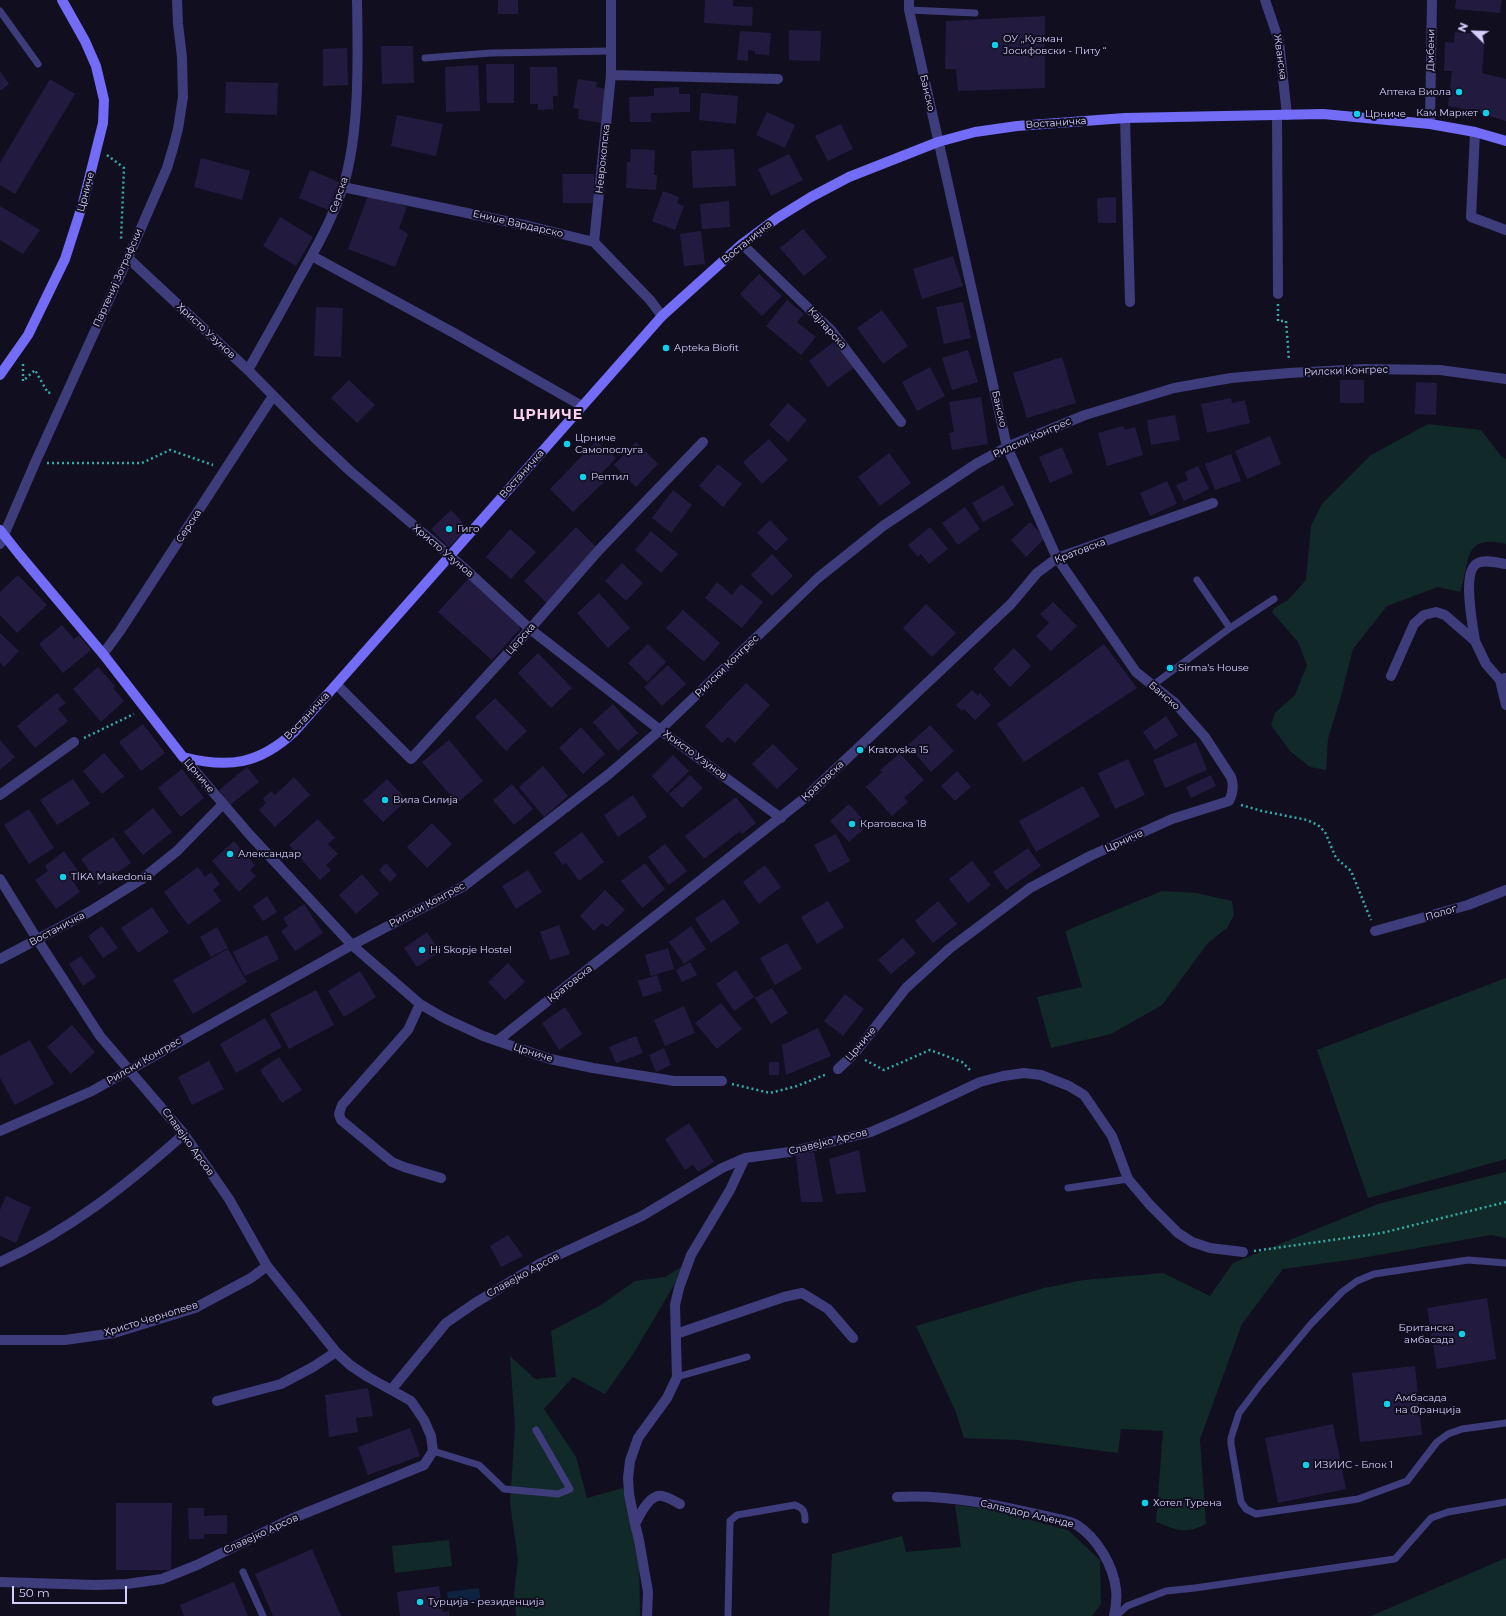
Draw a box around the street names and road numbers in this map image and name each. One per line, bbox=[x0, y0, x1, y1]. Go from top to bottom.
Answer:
street label: Дмбени bbox=[1425, 29, 1437, 71]
street label: Жванска bbox=[1271, 33, 1289, 81]
street label: Банско bbox=[917, 73, 937, 113]
street label: Востаничка bbox=[1025, 115, 1087, 131]
street label: Неврокопска bbox=[593, 124, 613, 194]
street label: Црниче bbox=[75, 171, 97, 213]
street label: Серска bbox=[327, 175, 351, 215]
street label: Ениџе Вардарско bbox=[472, 208, 564, 240]
street label: Востаничка bbox=[719, 218, 775, 266]
street label: Партениј Зографски bbox=[91, 227, 145, 329]
street label: Христо Узунов bbox=[174, 301, 238, 361]
street label: Кајларска bbox=[805, 305, 849, 351]
street label: Рилски Конгрес bbox=[1304, 364, 1388, 378]
street label: Банско bbox=[989, 389, 1009, 429]
street label: Рилски Конгрес bbox=[991, 415, 1073, 461]
street label: Востаничка bbox=[497, 447, 547, 501]
street label: Серска bbox=[174, 507, 204, 545]
street label: Христо Узунов bbox=[410, 522, 476, 580]
street label: Кратовска bbox=[1053, 536, 1107, 566]
street label: Церска bbox=[504, 621, 538, 657]
street label: Рилски Конгрес bbox=[693, 632, 761, 700]
street label: Банско bbox=[1146, 679, 1182, 713]
street label: Востаничка bbox=[282, 690, 332, 742]
street label: Христо Узунов bbox=[661, 728, 729, 782]
street label: Црниче bbox=[181, 756, 217, 796]
street label: Кратовска bbox=[799, 758, 847, 804]
street label: Црниче bbox=[1103, 827, 1145, 855]
street label: Рилски Конгрес bbox=[387, 880, 467, 930]
street label: Полог bbox=[1424, 903, 1458, 923]
street label: Востаничка bbox=[27, 909, 87, 949]
street label: Кратовска bbox=[545, 963, 595, 1005]
street label: Црниче bbox=[843, 1024, 879, 1064]
street label: Рилски Конгрес bbox=[105, 1035, 183, 1087]
street label: Црниче bbox=[512, 1041, 554, 1065]
street label: Славејко Арсов bbox=[159, 1106, 217, 1178]
street label: Славејко Арсов bbox=[787, 1126, 869, 1158]
street label: Славејко Арсов bbox=[485, 1250, 561, 1300]
street label: Христо Чернопеев bbox=[103, 1299, 199, 1339]
street label: Салвадор Аљенде bbox=[979, 1497, 1075, 1531]
street label: Славејко Арсов bbox=[222, 1511, 300, 1557]

